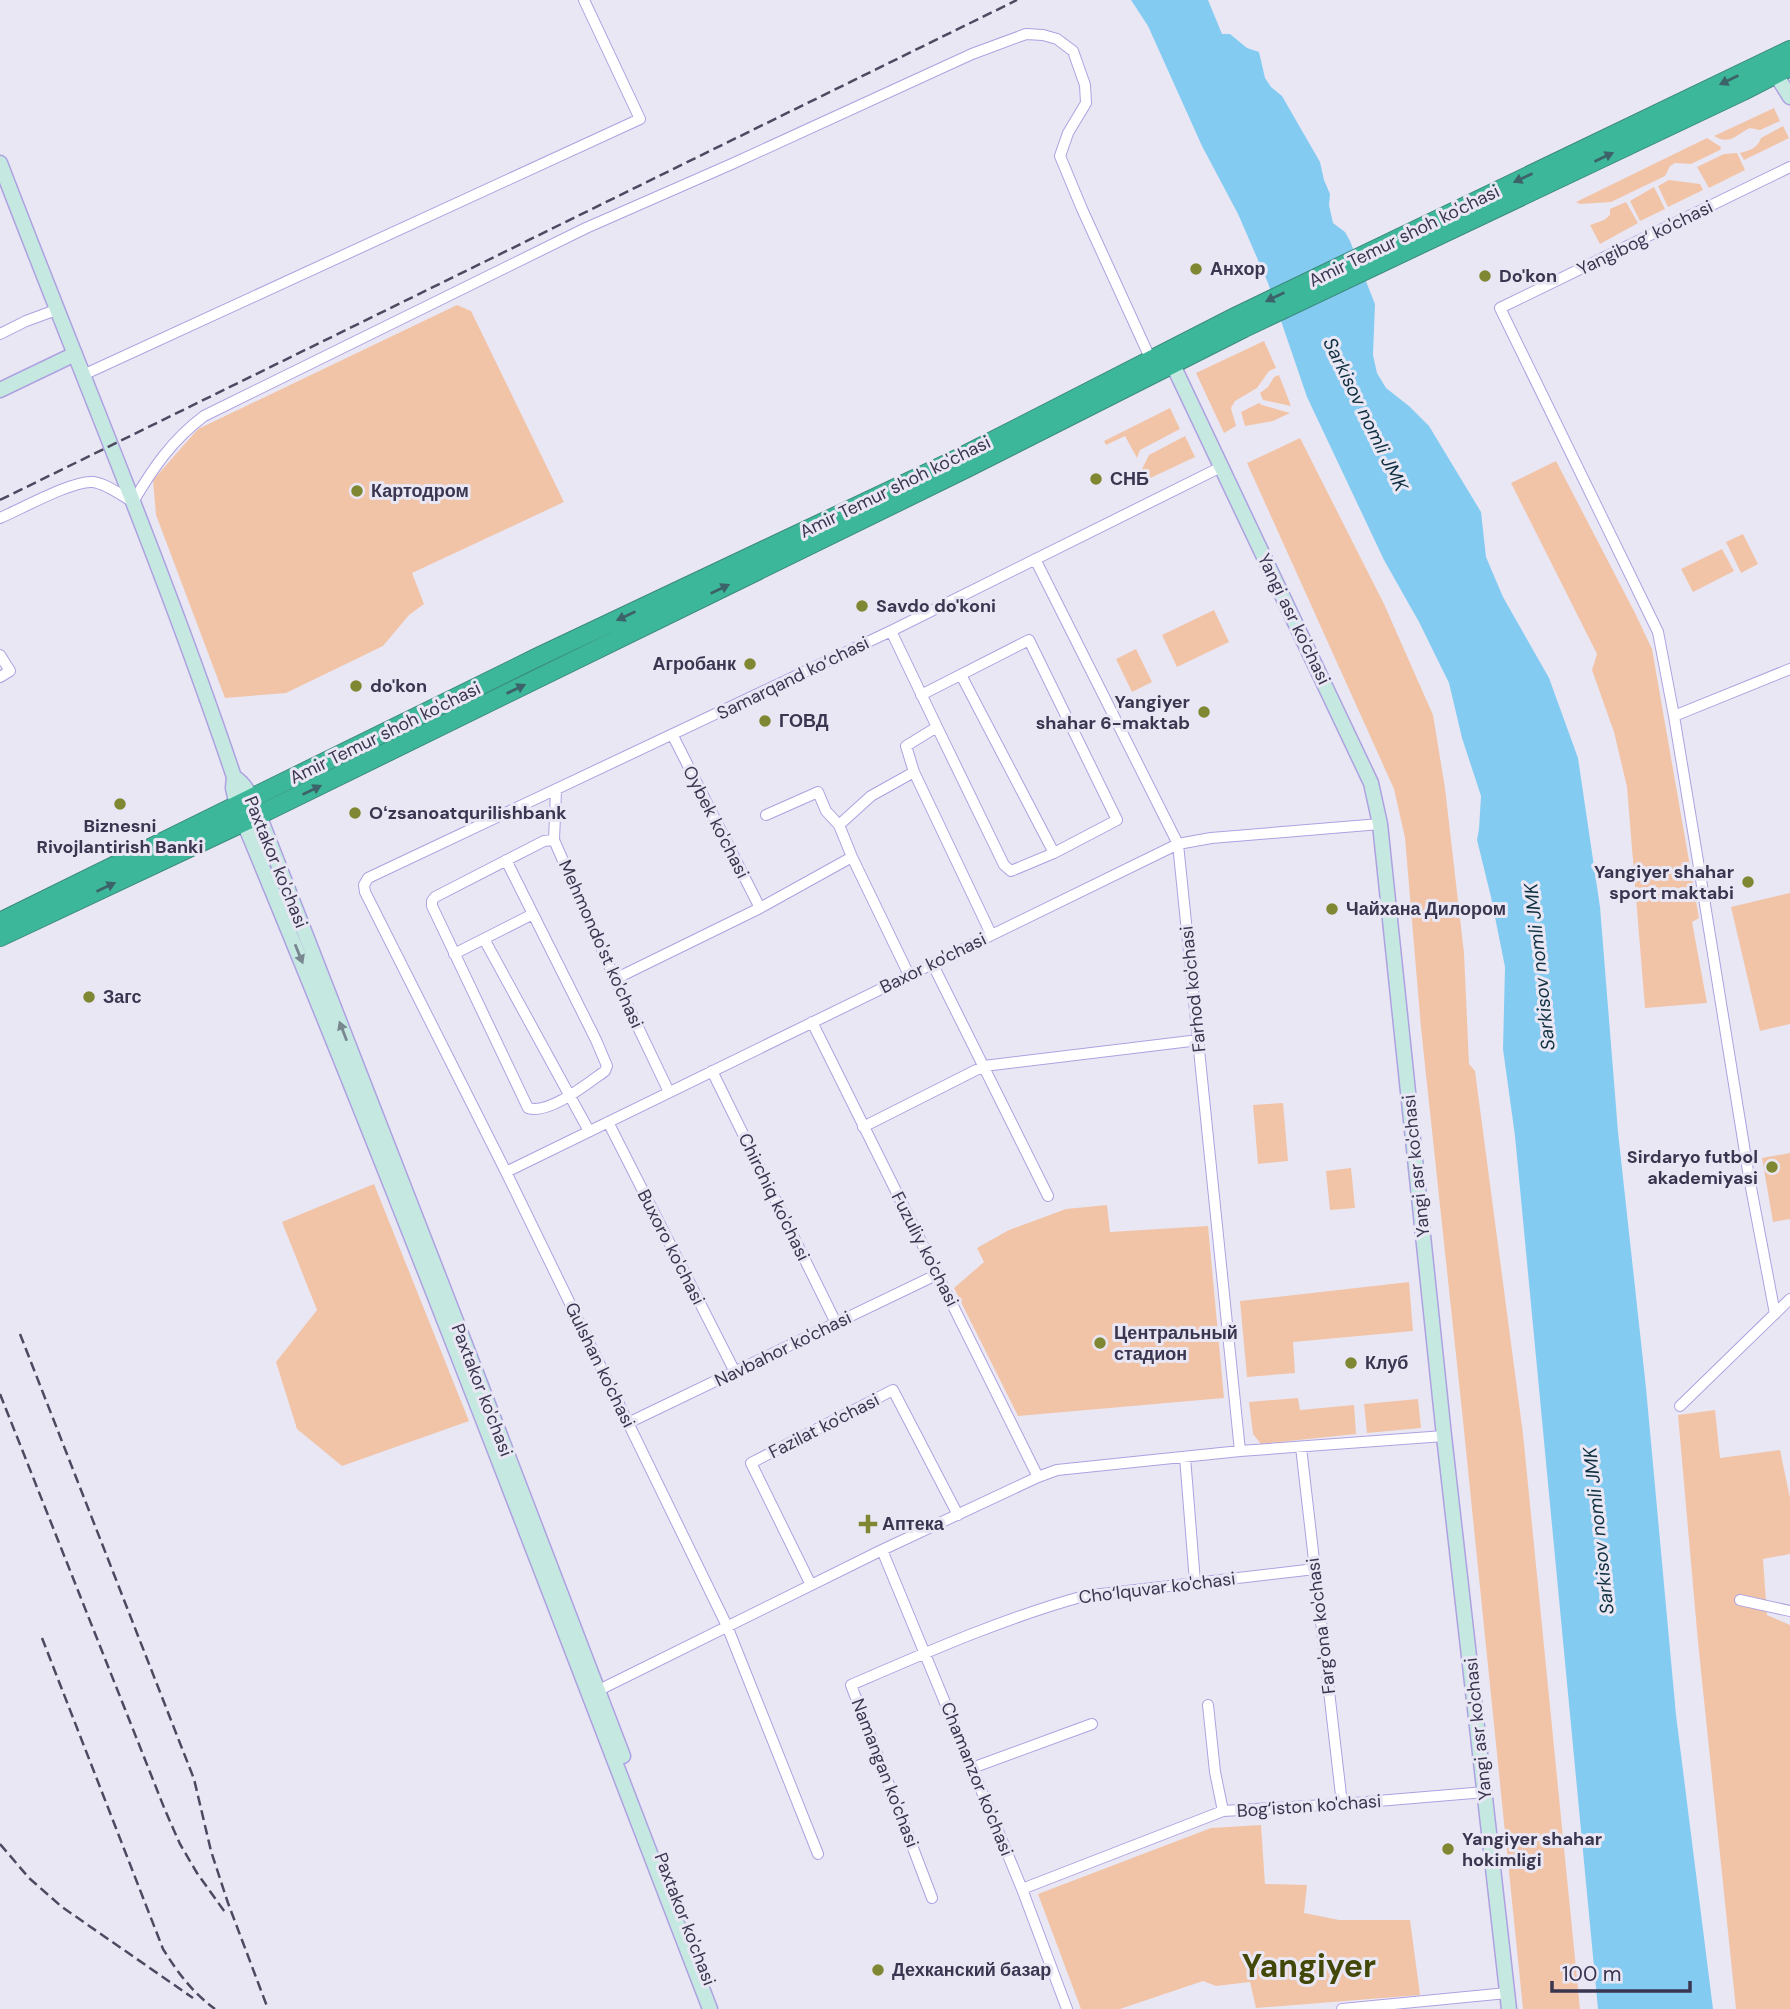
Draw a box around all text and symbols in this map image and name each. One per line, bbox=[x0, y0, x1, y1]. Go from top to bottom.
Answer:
one-way arrow bbox=[1719, 74, 1739, 86]
one-way arrow bbox=[1594, 151, 1615, 162]
one-way arrow bbox=[1513, 173, 1534, 184]
street label: Amir Temur shoh ko'chasi bbox=[1305, 179, 1503, 293]
street label: Yangibog‘ ko'chasi bbox=[1573, 195, 1717, 281]
place label: Анхор bbox=[1210, 257, 1265, 281]
marker: Анхор bbox=[1188, 261, 1204, 277]
place label: Do'kon bbox=[1499, 264, 1557, 288]
marker: Do'kon bbox=[1477, 268, 1493, 284]
one-way arrow bbox=[1265, 292, 1285, 303]
water label: Sarkisov nomli JMK bbox=[1317, 333, 1414, 497]
street label: Amir Temur shoh ko'chasi bbox=[796, 430, 994, 544]
place label: СНБ bbox=[1110, 467, 1149, 491]
marker: СНБ bbox=[1088, 471, 1104, 487]
place label: Картодром bbox=[371, 479, 469, 503]
marker: Картодром bbox=[349, 483, 365, 499]
street label: Yangi asr ko'chasi bbox=[1252, 550, 1336, 688]
one-way arrow bbox=[710, 583, 730, 594]
place label: Savdo do'koni bbox=[876, 594, 996, 618]
marker: Savdo do'koni bbox=[854, 598, 870, 614]
one-way arrow bbox=[616, 610, 636, 621]
street label: Samarqand ko‘chasi bbox=[713, 631, 873, 725]
place label: Агробанк bbox=[653, 652, 737, 676]
marker: Агробанк bbox=[742, 656, 758, 672]
place label: do'kon bbox=[370, 674, 427, 698]
street label: Amir Temur shoh ko'chasi bbox=[286, 676, 484, 790]
marker: do'kon bbox=[348, 678, 364, 694]
one-way arrow bbox=[506, 684, 526, 695]
place label: Yangiyer shahar 6-maktab bbox=[1036, 690, 1190, 735]
marker: Yangiyer shahar 6-maktab bbox=[1196, 704, 1212, 720]
place label: ГОВД bbox=[779, 709, 829, 733]
marker: ГОВД bbox=[757, 713, 773, 729]
street label: Oybek ko'chasi bbox=[677, 762, 755, 882]
one-way arrow bbox=[302, 784, 322, 795]
street label: Paxtakor ko'chasi bbox=[239, 792, 313, 932]
marker: Biznesni Rivojlantirish Banki bbox=[112, 796, 128, 812]
place label: Oʻzsanoatqurilishbank bbox=[369, 801, 567, 825]
marker: Oʻzsanoatqurilishbank bbox=[347, 805, 363, 821]
place label: Biznesni Rivojlantirish Banki bbox=[37, 814, 203, 859]
street label: Mehmondo'st ko'chasi bbox=[553, 856, 649, 1032]
place label: Yangiyer shahar sport maktabi bbox=[1594, 860, 1734, 905]
marker: Yangiyer shahar sport maktabi bbox=[1740, 874, 1756, 890]
water label: Sarkisov nomli JMK bbox=[1518, 880, 1561, 1052]
one-way arrow bbox=[96, 881, 116, 893]
place label: Чайхана Дилором bbox=[1346, 897, 1506, 921]
marker: Чайхана Дилором bbox=[1324, 901, 1340, 917]
street label: Farhod ko'chasi bbox=[1174, 925, 1212, 1053]
street label: Baxor ko'chasi bbox=[876, 927, 990, 999]
one-way arrow bbox=[294, 944, 305, 965]
place label: Загс bbox=[103, 985, 142, 1009]
marker: Загс bbox=[81, 989, 97, 1005]
one-way arrow bbox=[337, 1020, 348, 1041]
street label: Yangi asr ko'chasi bbox=[1397, 1094, 1435, 1238]
street label: Chirchiq ko'chasi bbox=[733, 1129, 815, 1265]
place label: Sirdaryo futbol akademiyasi bbox=[1627, 1145, 1758, 1190]
marker: Sirdaryo futbol akademiyasi bbox=[1764, 1159, 1780, 1175]
street label: Buxoro ko'chasi bbox=[632, 1185, 710, 1309]
street label: Fuzuliy ko'chasi bbox=[886, 1187, 964, 1311]
street label: Gulshan ko'chasi bbox=[559, 1298, 641, 1432]
street label: Navbahor ko'chasi bbox=[711, 1306, 855, 1392]
street label: Paxtakor ko'chasi bbox=[446, 1320, 518, 1460]
place label: Центральный стадион bbox=[1114, 1321, 1238, 1366]
marker: Центральный стадион bbox=[1092, 1335, 1108, 1351]
place label: Клуб bbox=[1365, 1351, 1408, 1375]
marker: Клуб bbox=[1343, 1355, 1359, 1371]
street label: Fazilat ko'chasi bbox=[765, 1388, 883, 1464]
water label: Sarkisov nomli JMK bbox=[1577, 1444, 1620, 1616]
place label: Аптека bbox=[882, 1512, 945, 1536]
marker: Аптека bbox=[860, 1516, 876, 1532]
street label: Farg'ona ko'chasi bbox=[1301, 1556, 1341, 1696]
street label: Cho‘lquvar ko'chasi bbox=[1077, 1566, 1237, 1610]
street label: Yangi asr ko'chasi bbox=[1459, 1657, 1497, 1801]
street label: Namangan ko'chasi bbox=[846, 1695, 924, 1851]
street label: Chamanzor ko'chasi bbox=[935, 1699, 1019, 1859]
street label: Bog‘iston ko'chasi bbox=[1236, 1789, 1382, 1823]
place label: Yangiyer shahar hokimligi bbox=[1462, 1827, 1602, 1872]
marker: Yangiyer shahar hokimligi bbox=[1440, 1841, 1456, 1857]
street label: Paxtakor ko'chasi bbox=[649, 1849, 721, 1989]
district label: Yangiyer bbox=[1242, 1945, 1376, 1987]
scale bar bbox=[1552, 1950, 1690, 1994]
place label: Дехканский базар bbox=[892, 1958, 1051, 1982]
text: 100 m bbox=[1562, 1960, 1622, 1988]
marker: Дехканский базар bbox=[870, 1962, 886, 1978]

